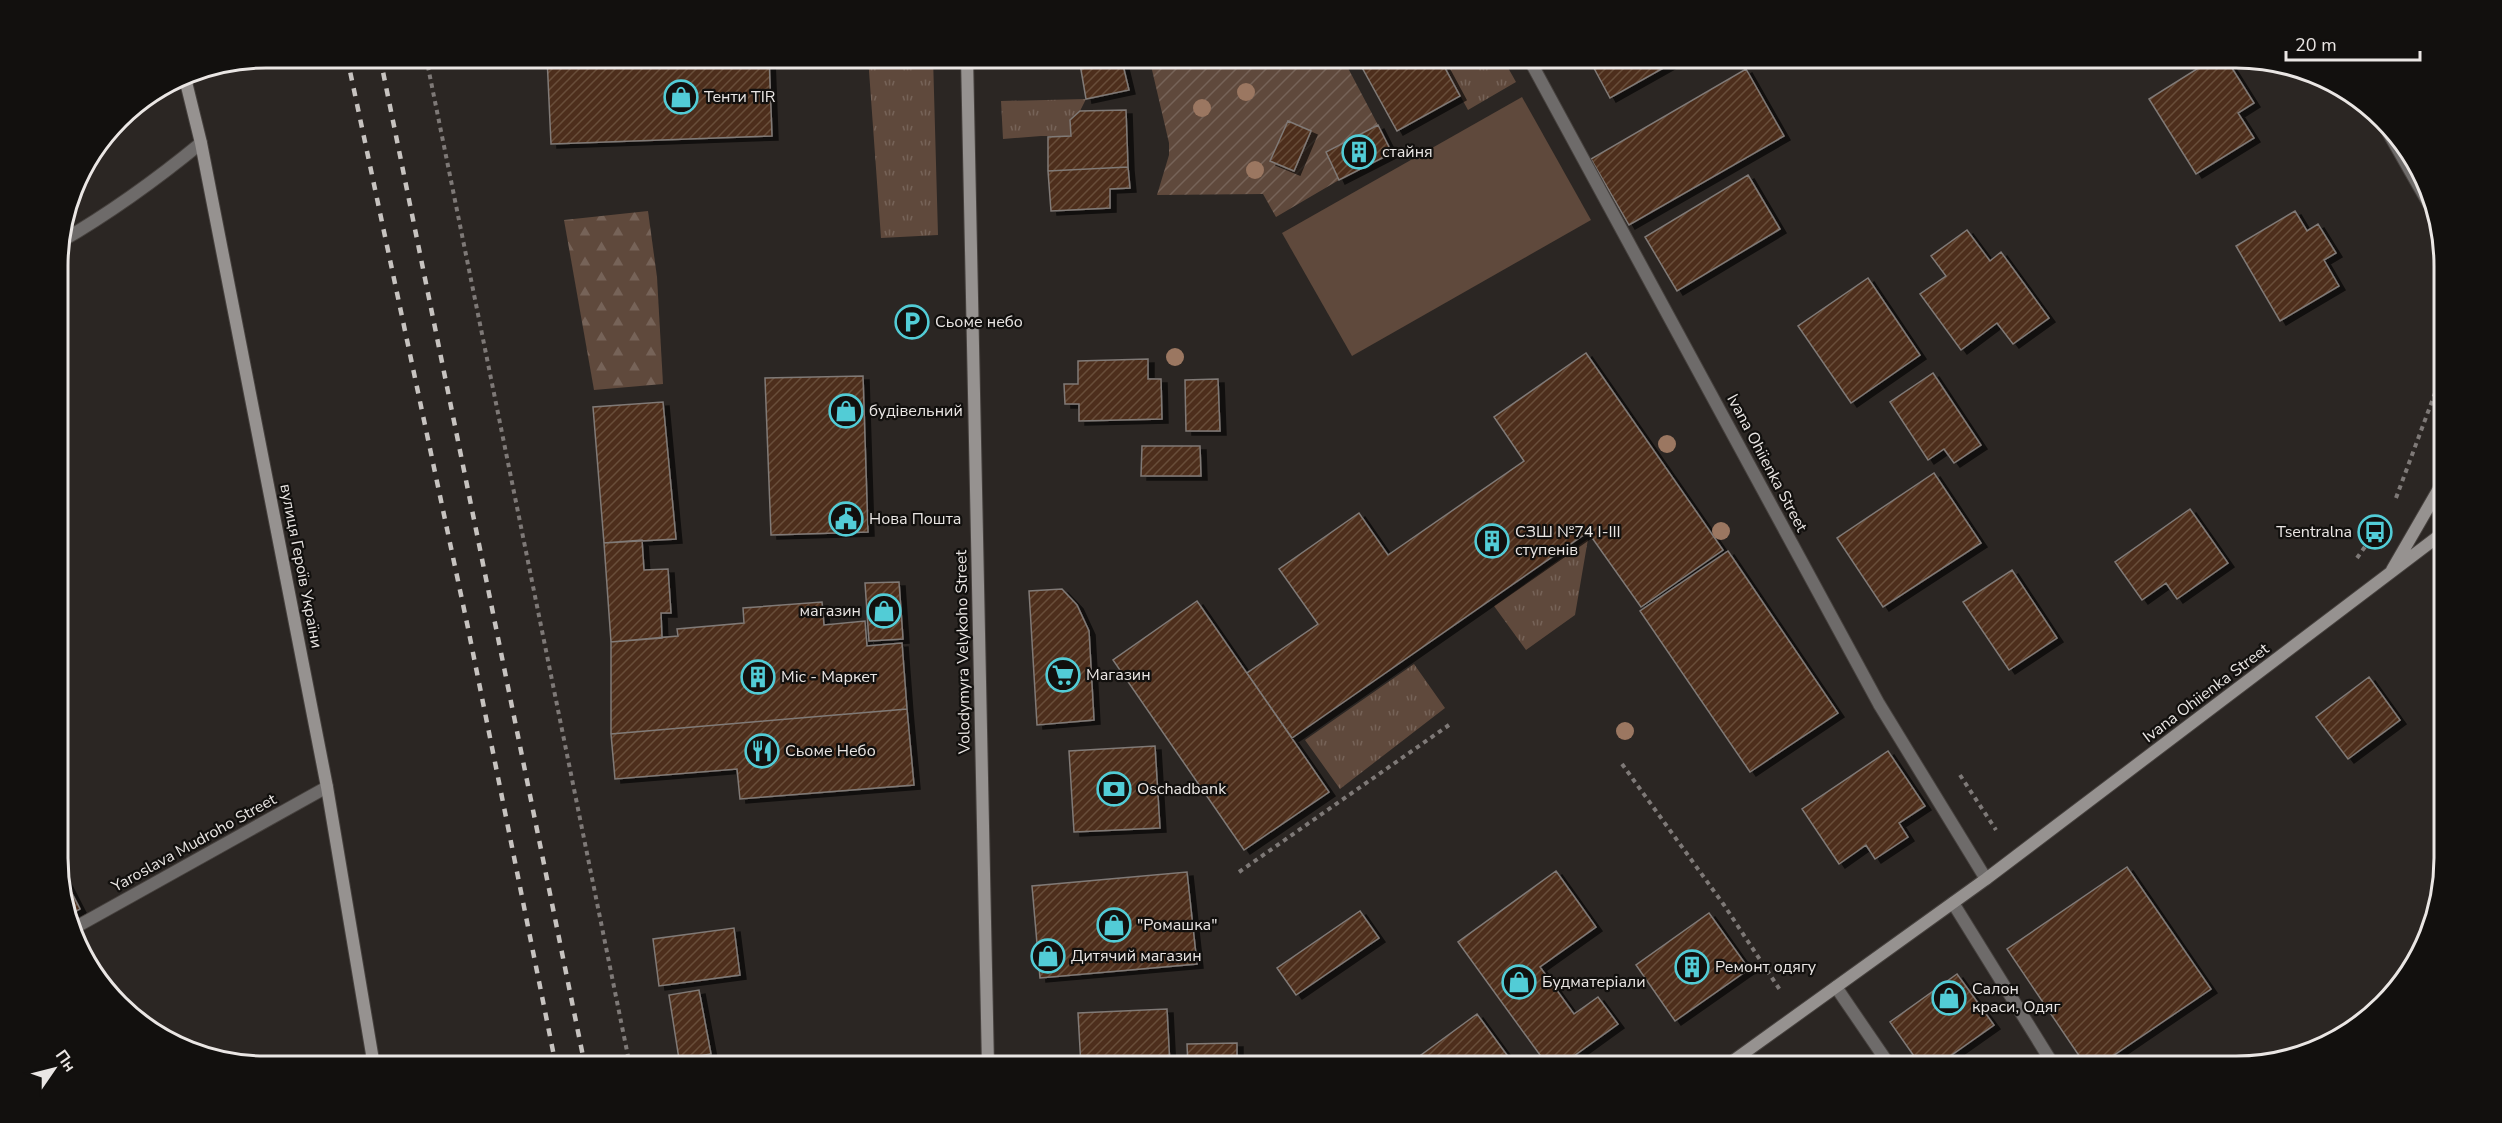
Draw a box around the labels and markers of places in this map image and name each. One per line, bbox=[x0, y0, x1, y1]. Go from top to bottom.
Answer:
shop icon: Тенти TIR bbox=[663, 79, 699, 115]
place label: Тенти TIR bbox=[704, 86, 776, 108]
building icon: стайня bbox=[1341, 134, 1377, 170]
place label: стайня bbox=[1382, 141, 1433, 163]
parking icon: Сьоме небо bbox=[894, 304, 930, 340]
place label: Сьоме небо bbox=[935, 311, 1023, 333]
shop icon: будівельний bbox=[828, 393, 864, 429]
place label: будівельний bbox=[869, 400, 963, 422]
public building icon: Нова Пошта bbox=[828, 501, 864, 537]
place label: Нова Пошта bbox=[869, 508, 961, 530]
bus stop icon: Tsentralna bbox=[2357, 514, 2393, 550]
place label: СЗШ №74 І-ІІІ ступенів bbox=[1515, 521, 1621, 561]
place label: Tsentralna bbox=[2276, 521, 2352, 543]
building icon: СЗШ №74 І-ІІІ ступенів bbox=[1474, 523, 1510, 559]
shop icon: магазин bbox=[866, 593, 902, 629]
place label: магазин bbox=[800, 600, 861, 622]
supermarket icon: Магазин bbox=[1045, 657, 1081, 693]
building icon: Міс - Маркет bbox=[740, 659, 776, 695]
place label: Магазин bbox=[1086, 664, 1151, 686]
place label: Міс - Маркет bbox=[781, 666, 878, 688]
restaurant icon: Сьоме Небо bbox=[744, 733, 780, 769]
place label: Сьоме Небо bbox=[785, 740, 876, 762]
bank icon: Oschadbank bbox=[1096, 771, 1132, 807]
place label: Oschadbank bbox=[1137, 778, 1227, 800]
shop icon: "Ромашка" bbox=[1096, 907, 1132, 943]
place label: "Ромашка" bbox=[1137, 914, 1217, 936]
shop icon: Дитячий магазин bbox=[1030, 938, 1066, 974]
place label: Дитячий магазин bbox=[1071, 945, 1202, 967]
building icon: Ремонт одягу bbox=[1674, 949, 1710, 985]
place label: Ремонт одягу bbox=[1715, 956, 1817, 978]
shop icon: Будматеріали bbox=[1501, 964, 1537, 1000]
place label: Будматеріали bbox=[1542, 971, 1646, 993]
place label: Салон краси, Одяг bbox=[1972, 978, 2060, 1018]
shop icon: Салон краси, Одяг bbox=[1931, 980, 1967, 1016]

